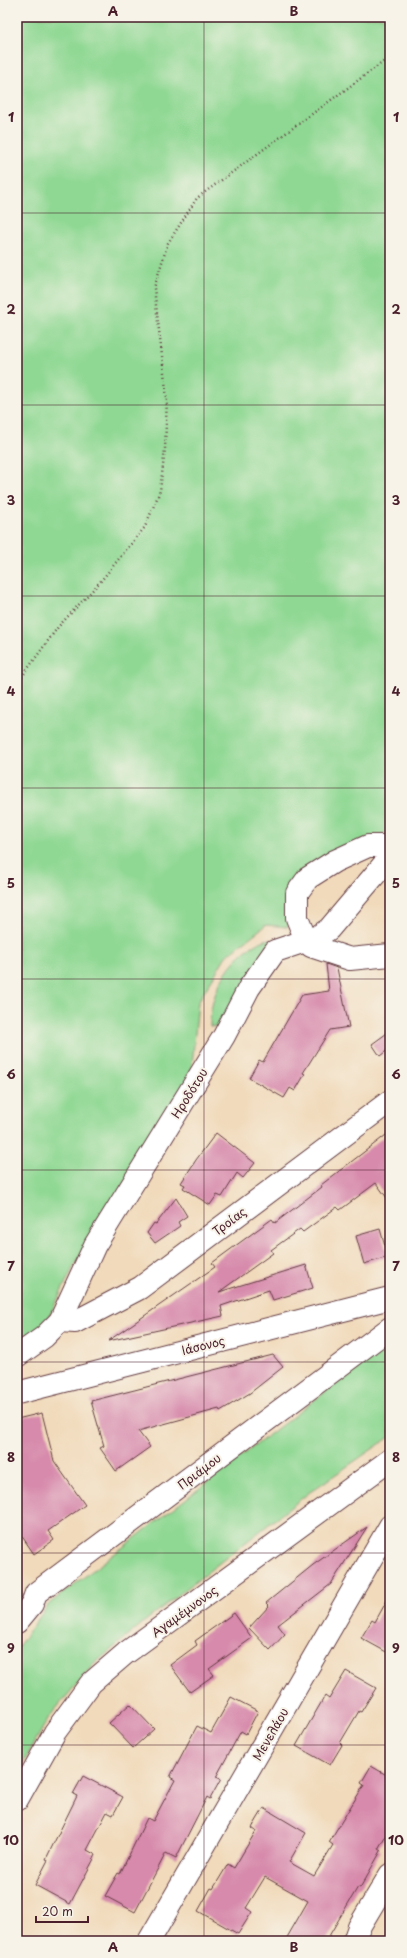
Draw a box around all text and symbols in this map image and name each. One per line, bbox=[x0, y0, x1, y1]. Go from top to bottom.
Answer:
text: A bbox=[108, 1, 118, 20]
text: B bbox=[290, 1, 299, 20]
text: 1 bbox=[8, 107, 14, 126]
text: 1 bbox=[393, 107, 399, 126]
text: 2 bbox=[6, 299, 16, 318]
text: 2 bbox=[391, 299, 401, 318]
text: 3 bbox=[7, 490, 16, 509]
text: 3 bbox=[392, 490, 401, 509]
text: 4 bbox=[7, 681, 16, 700]
text: 4 bbox=[392, 681, 401, 700]
text: 5 bbox=[7, 873, 15, 892]
text: 5 bbox=[392, 873, 400, 892]
text: 6 bbox=[6, 1064, 16, 1083]
street label: Ηροδότου bbox=[166, 1064, 212, 1122]
text: 6 bbox=[391, 1064, 401, 1083]
street label: Τροίας bbox=[208, 1202, 250, 1240]
text: 7 bbox=[7, 1256, 15, 1275]
text: 7 bbox=[392, 1256, 400, 1275]
street label: Ιάσονος bbox=[180, 1331, 226, 1359]
text: 8 bbox=[7, 1447, 15, 1466]
text: 8 bbox=[392, 1447, 400, 1466]
street label: Πριάμου bbox=[173, 1449, 225, 1493]
street label: Αγαμέμνονος bbox=[147, 1581, 221, 1641]
text: 9 bbox=[7, 1638, 15, 1657]
text: 9 bbox=[392, 1638, 400, 1657]
street label: Μενελάου bbox=[248, 1704, 293, 1764]
text: 10 bbox=[3, 1830, 19, 1849]
text: 10 bbox=[388, 1830, 404, 1849]
scale bar bbox=[36, 1898, 88, 1924]
text: 20 m bbox=[42, 1902, 73, 1920]
text: A bbox=[108, 1937, 118, 1956]
text: B bbox=[290, 1937, 299, 1956]

